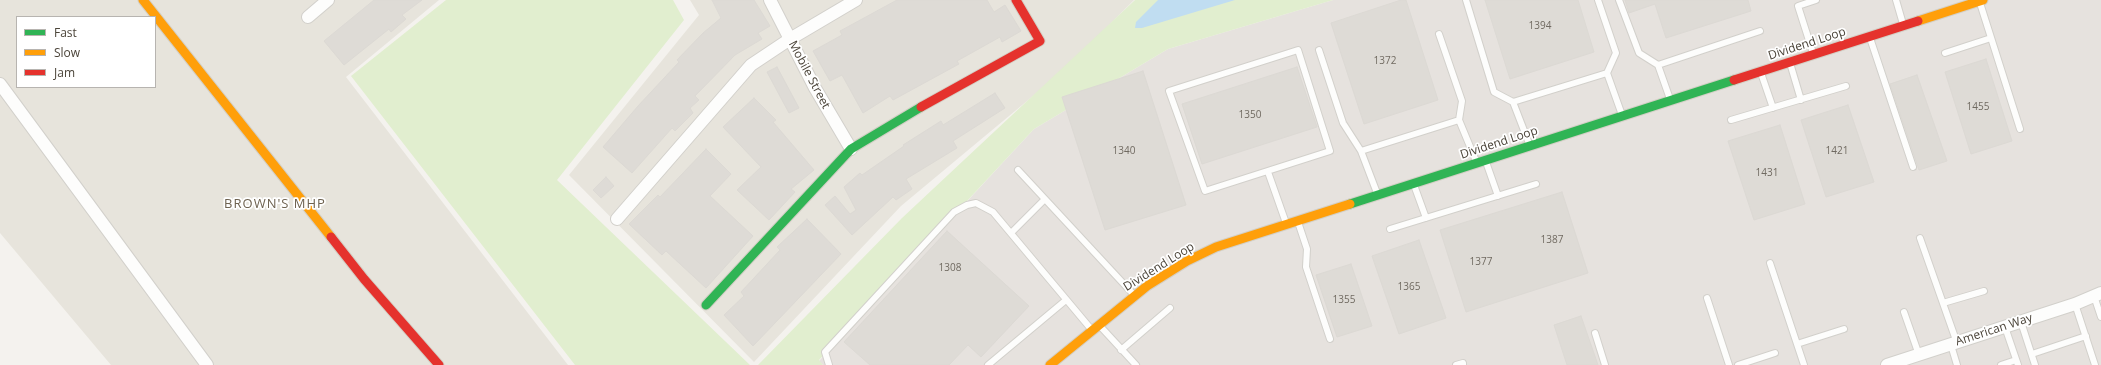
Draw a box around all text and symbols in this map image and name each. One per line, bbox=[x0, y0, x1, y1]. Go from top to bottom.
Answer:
legend bbox=[16, 16, 156, 88]
house number: 1394 bbox=[1529, 20, 1551, 32]
text: Fast bbox=[54, 24, 77, 41]
street label: Dividend Loop bbox=[1766, 25, 1848, 63]
street label: Mobile Street bbox=[785, 39, 833, 111]
text: Slow bbox=[54, 44, 80, 61]
house number: 1372 bbox=[1374, 55, 1396, 67]
text: Jam bbox=[54, 64, 75, 81]
house number: 1455 bbox=[1967, 101, 1989, 113]
house number: 1350 bbox=[1239, 109, 1261, 121]
street label: Dividend Loop bbox=[1458, 124, 1540, 162]
house number: 1340 bbox=[1113, 145, 1135, 157]
house number: 1421 bbox=[1826, 145, 1848, 157]
house number: 1431 bbox=[1756, 167, 1778, 179]
district label: BROWN'S MHP bbox=[224, 196, 326, 212]
house number: 1387 bbox=[1541, 234, 1563, 246]
street label: Dividend Loop bbox=[1121, 240, 1197, 294]
house number: 1377 bbox=[1470, 256, 1492, 268]
house number: 1308 bbox=[939, 262, 961, 274]
house number: 1365 bbox=[1398, 281, 1420, 293]
house number: 1355 bbox=[1333, 294, 1355, 306]
street label: American Way bbox=[1954, 311, 2034, 349]

